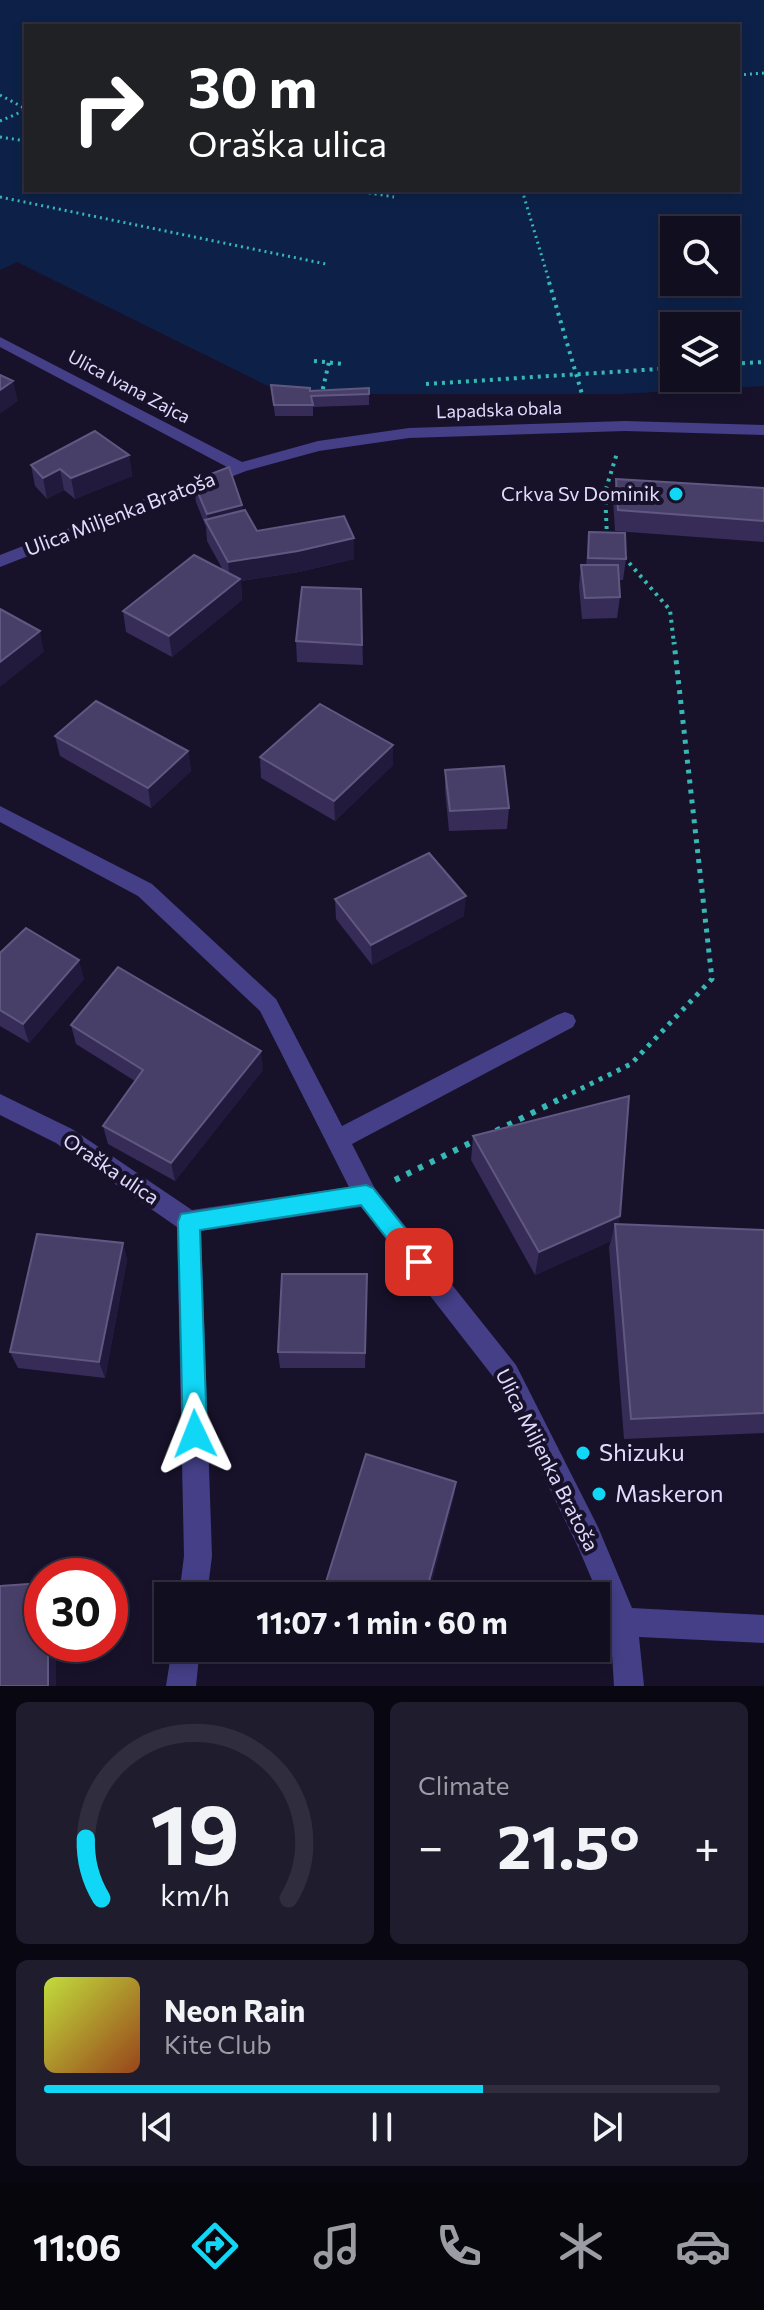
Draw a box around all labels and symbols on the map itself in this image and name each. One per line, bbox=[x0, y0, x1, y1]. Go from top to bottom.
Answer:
street label: Ulica Ivana Zajca bbox=[65, 345, 194, 428]
street label: Lapadska obala bbox=[436, 396, 562, 422]
street label: Ulica Miljenka Bratoša bbox=[21, 466, 218, 560]
place label: Crkva Sv Dominik bbox=[501, 481, 660, 505]
marker: Crkva Sv Dominik bbox=[667, 485, 685, 503]
street label: Oraška ulica bbox=[59, 1127, 164, 1209]
pin bbox=[385, 1228, 453, 1296]
street label: Ulica Miljenka Bratoša bbox=[492, 1364, 604, 1555]
position arrow bbox=[153, 1392, 237, 1476]
place label: Shizuku bbox=[599, 1437, 685, 1466]
marker: Shizuku bbox=[574, 1444, 592, 1462]
place label: Maskeron bbox=[615, 1478, 724, 1507]
marker: Maskeron bbox=[590, 1485, 608, 1503]
speed limit sign: 30 bbox=[24, 1558, 128, 1662]

